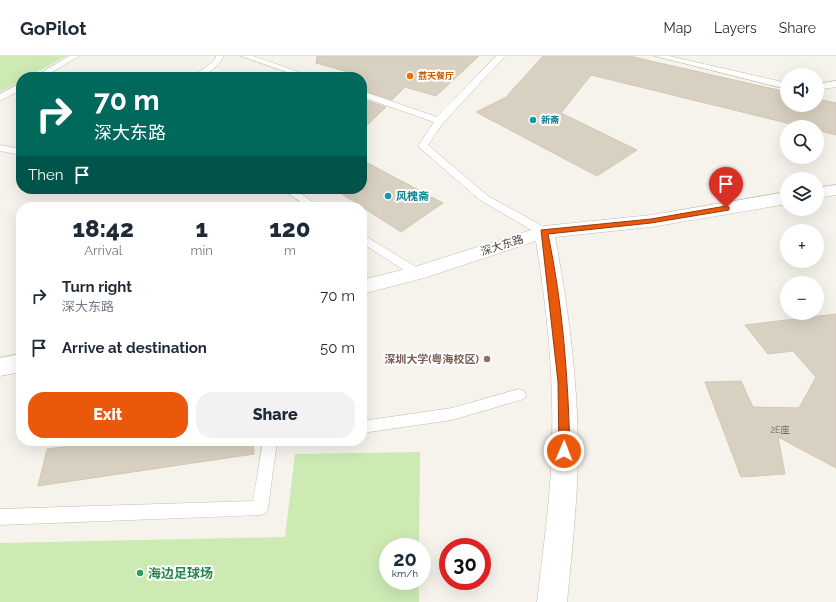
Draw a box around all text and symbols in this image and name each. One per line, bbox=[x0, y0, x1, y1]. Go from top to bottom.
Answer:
text: GoPilot bbox=[20, 17, 86, 39]
text: Map bbox=[664, 20, 692, 36]
text: Layers bbox=[714, 20, 757, 36]
text: Share bbox=[779, 20, 816, 36]
map controls bbox=[780, 68, 824, 320]
button: sound bbox=[780, 68, 824, 112]
marker: 荔天餐厅 bbox=[405, 71, 415, 81]
place label: 荔天餐厅 bbox=[418, 71, 454, 81]
text: 70 m bbox=[94, 84, 160, 117]
icon: right bbox=[28, 88, 80, 140]
marker: 新斋 bbox=[528, 115, 538, 125]
place label: 新斋 bbox=[541, 115, 559, 125]
button: search bbox=[780, 120, 824, 164]
text: 深大东路 bbox=[94, 122, 166, 143]
icon: arrive bbox=[71, 164, 93, 186]
text: Then bbox=[28, 166, 63, 184]
pin bbox=[709, 167, 743, 208]
button: layers bbox=[780, 172, 824, 216]
icon: arrive bbox=[715, 173, 737, 195]
place label: 风槐斋 bbox=[396, 190, 429, 203]
marker: 风槐斋 bbox=[383, 191, 393, 201]
text: 18:42 bbox=[73, 214, 134, 243]
text: 1 bbox=[195, 214, 208, 243]
text: 120 bbox=[269, 214, 310, 243]
button: + bbox=[780, 224, 824, 268]
street label: 深大东路 bbox=[479, 232, 525, 258]
text: Arrival bbox=[84, 243, 122, 258]
text: min bbox=[190, 243, 213, 258]
text: m bbox=[284, 243, 296, 258]
button: − bbox=[780, 276, 824, 320]
text: Turn right bbox=[62, 278, 132, 296]
icon: right bbox=[28, 285, 50, 307]
text: 70 m bbox=[320, 287, 355, 305]
text: 深大东路 bbox=[62, 299, 114, 314]
icon: arrive bbox=[28, 337, 50, 359]
text: Arrive at destination bbox=[62, 339, 207, 357]
text: 50 m bbox=[320, 339, 355, 357]
place label: 深圳大学(粤海校区) bbox=[384, 353, 480, 366]
marker: 深圳大学(粤海校区) bbox=[482, 354, 492, 364]
button: Exit bbox=[28, 392, 188, 438]
button: Share bbox=[196, 392, 355, 438]
house number: 2E座 bbox=[770, 425, 790, 435]
position arrow bbox=[543, 430, 585, 472]
speed limit sign: 30 bbox=[439, 538, 491, 590]
text: 20 bbox=[393, 547, 417, 571]
place label: 海边足球场 bbox=[148, 566, 213, 581]
marker: 海边足球场 bbox=[135, 568, 145, 578]
text: km/h bbox=[392, 568, 418, 579]

